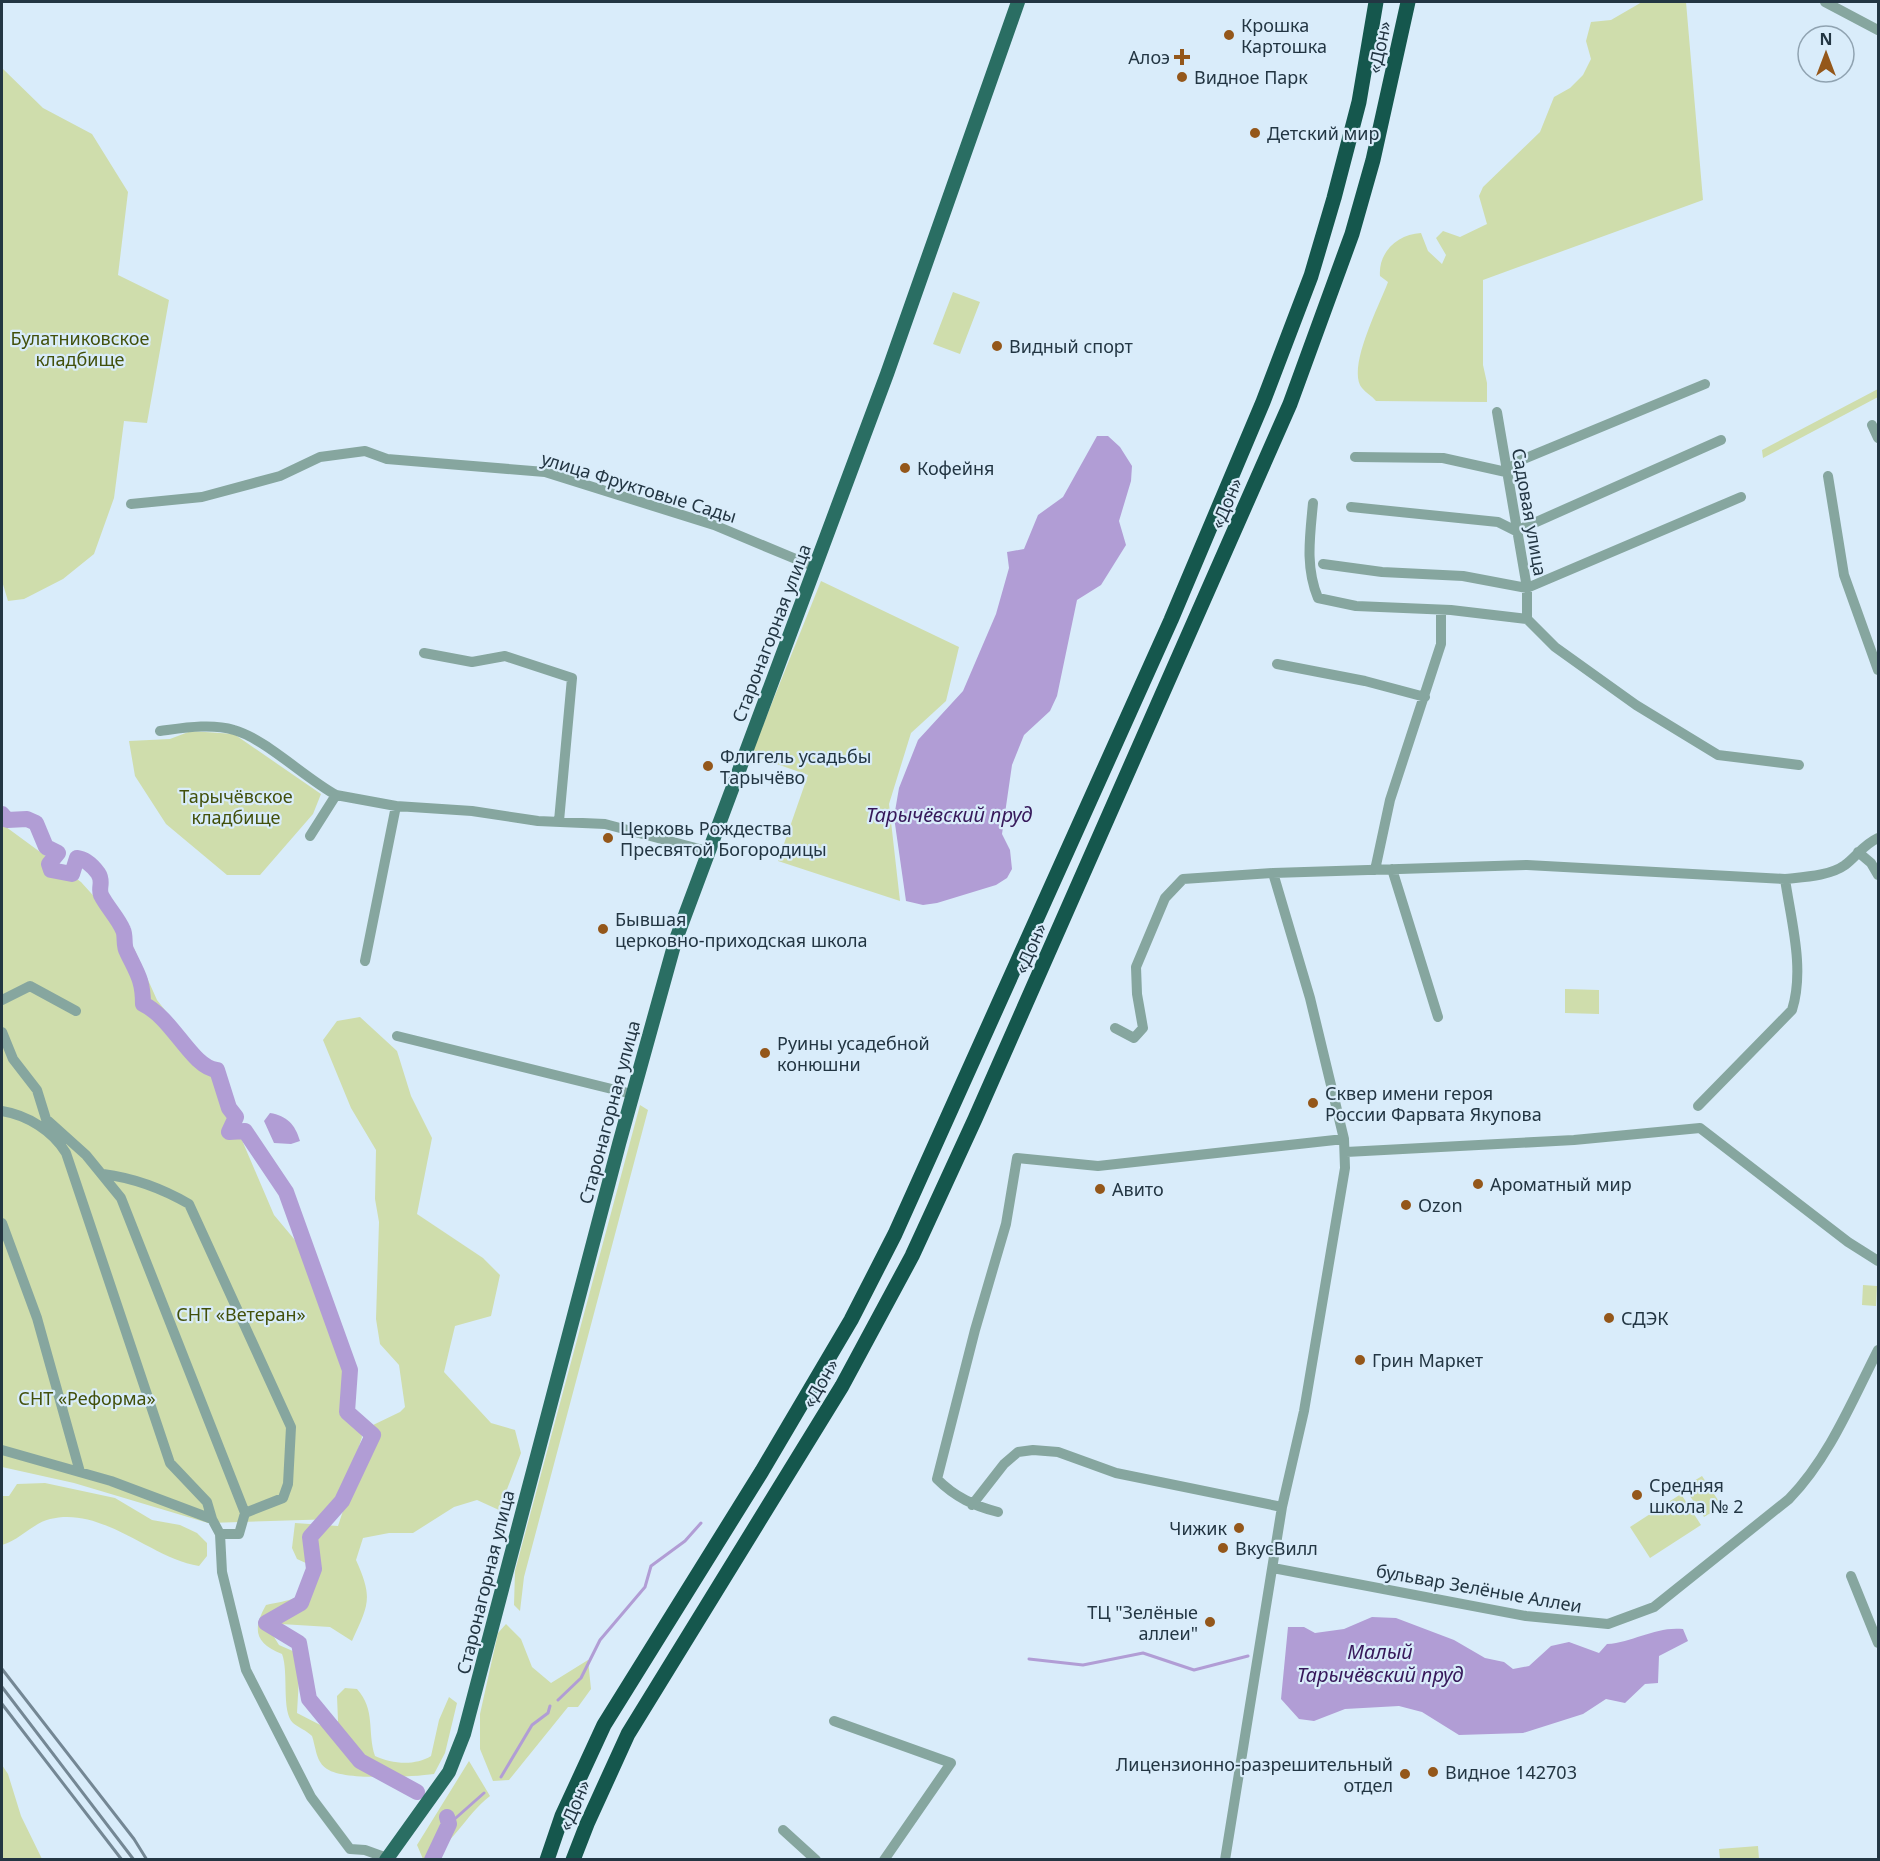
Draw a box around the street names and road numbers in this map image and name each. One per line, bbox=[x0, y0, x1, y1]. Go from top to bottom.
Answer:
street label: «Дон» bbox=[1362, 18, 1396, 76]
street label: улица Фруктовые Сады bbox=[538, 446, 740, 528]
street label: Садовая улица bbox=[1507, 446, 1553, 578]
street label: «Дон» bbox=[1205, 474, 1247, 532]
street label: Старонагорная улица bbox=[726, 540, 816, 726]
street label: «Дон» bbox=[1008, 919, 1052, 977]
street label: Старонагорная улица bbox=[573, 1018, 645, 1206]
street label: «Дон» bbox=[796, 1354, 844, 1412]
street label: Старонагорная улица bbox=[450, 1487, 520, 1677]
street label: бульвар Зелёные Аллеи bbox=[1374, 1558, 1584, 1618]
street label: «Дон» bbox=[553, 1776, 595, 1834]

